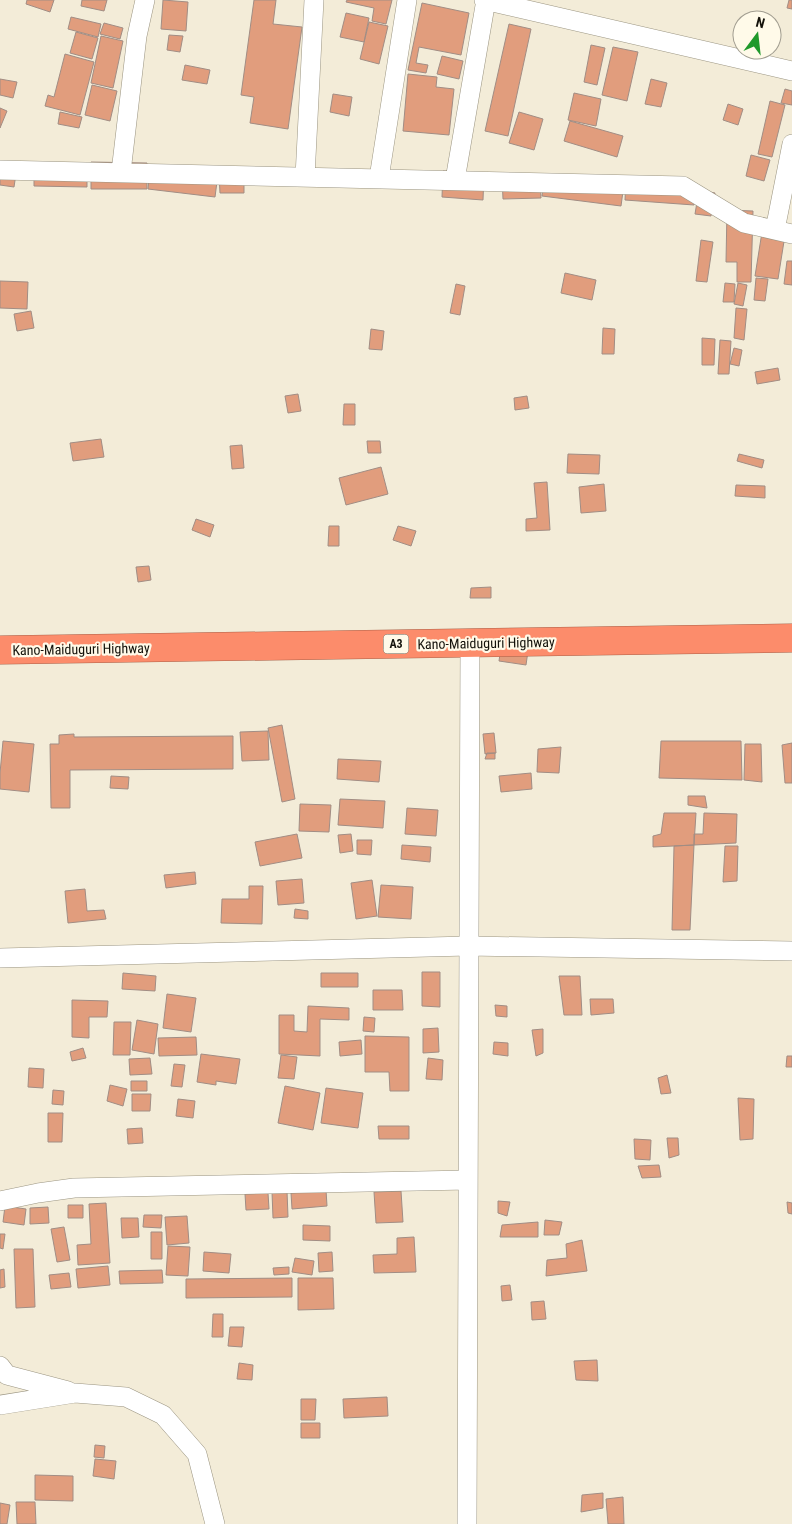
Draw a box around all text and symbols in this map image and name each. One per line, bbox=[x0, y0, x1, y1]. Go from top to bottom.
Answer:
north arrow bbox=[732, 10, 782, 60]
text: N bbox=[754, 14, 767, 31]
road number: A3 bbox=[384, 634, 408, 654]
street label: Kano-Maiduguri Highway bbox=[417, 634, 555, 652]
street label: Kano-Maiduguri Highway bbox=[12, 640, 150, 658]

